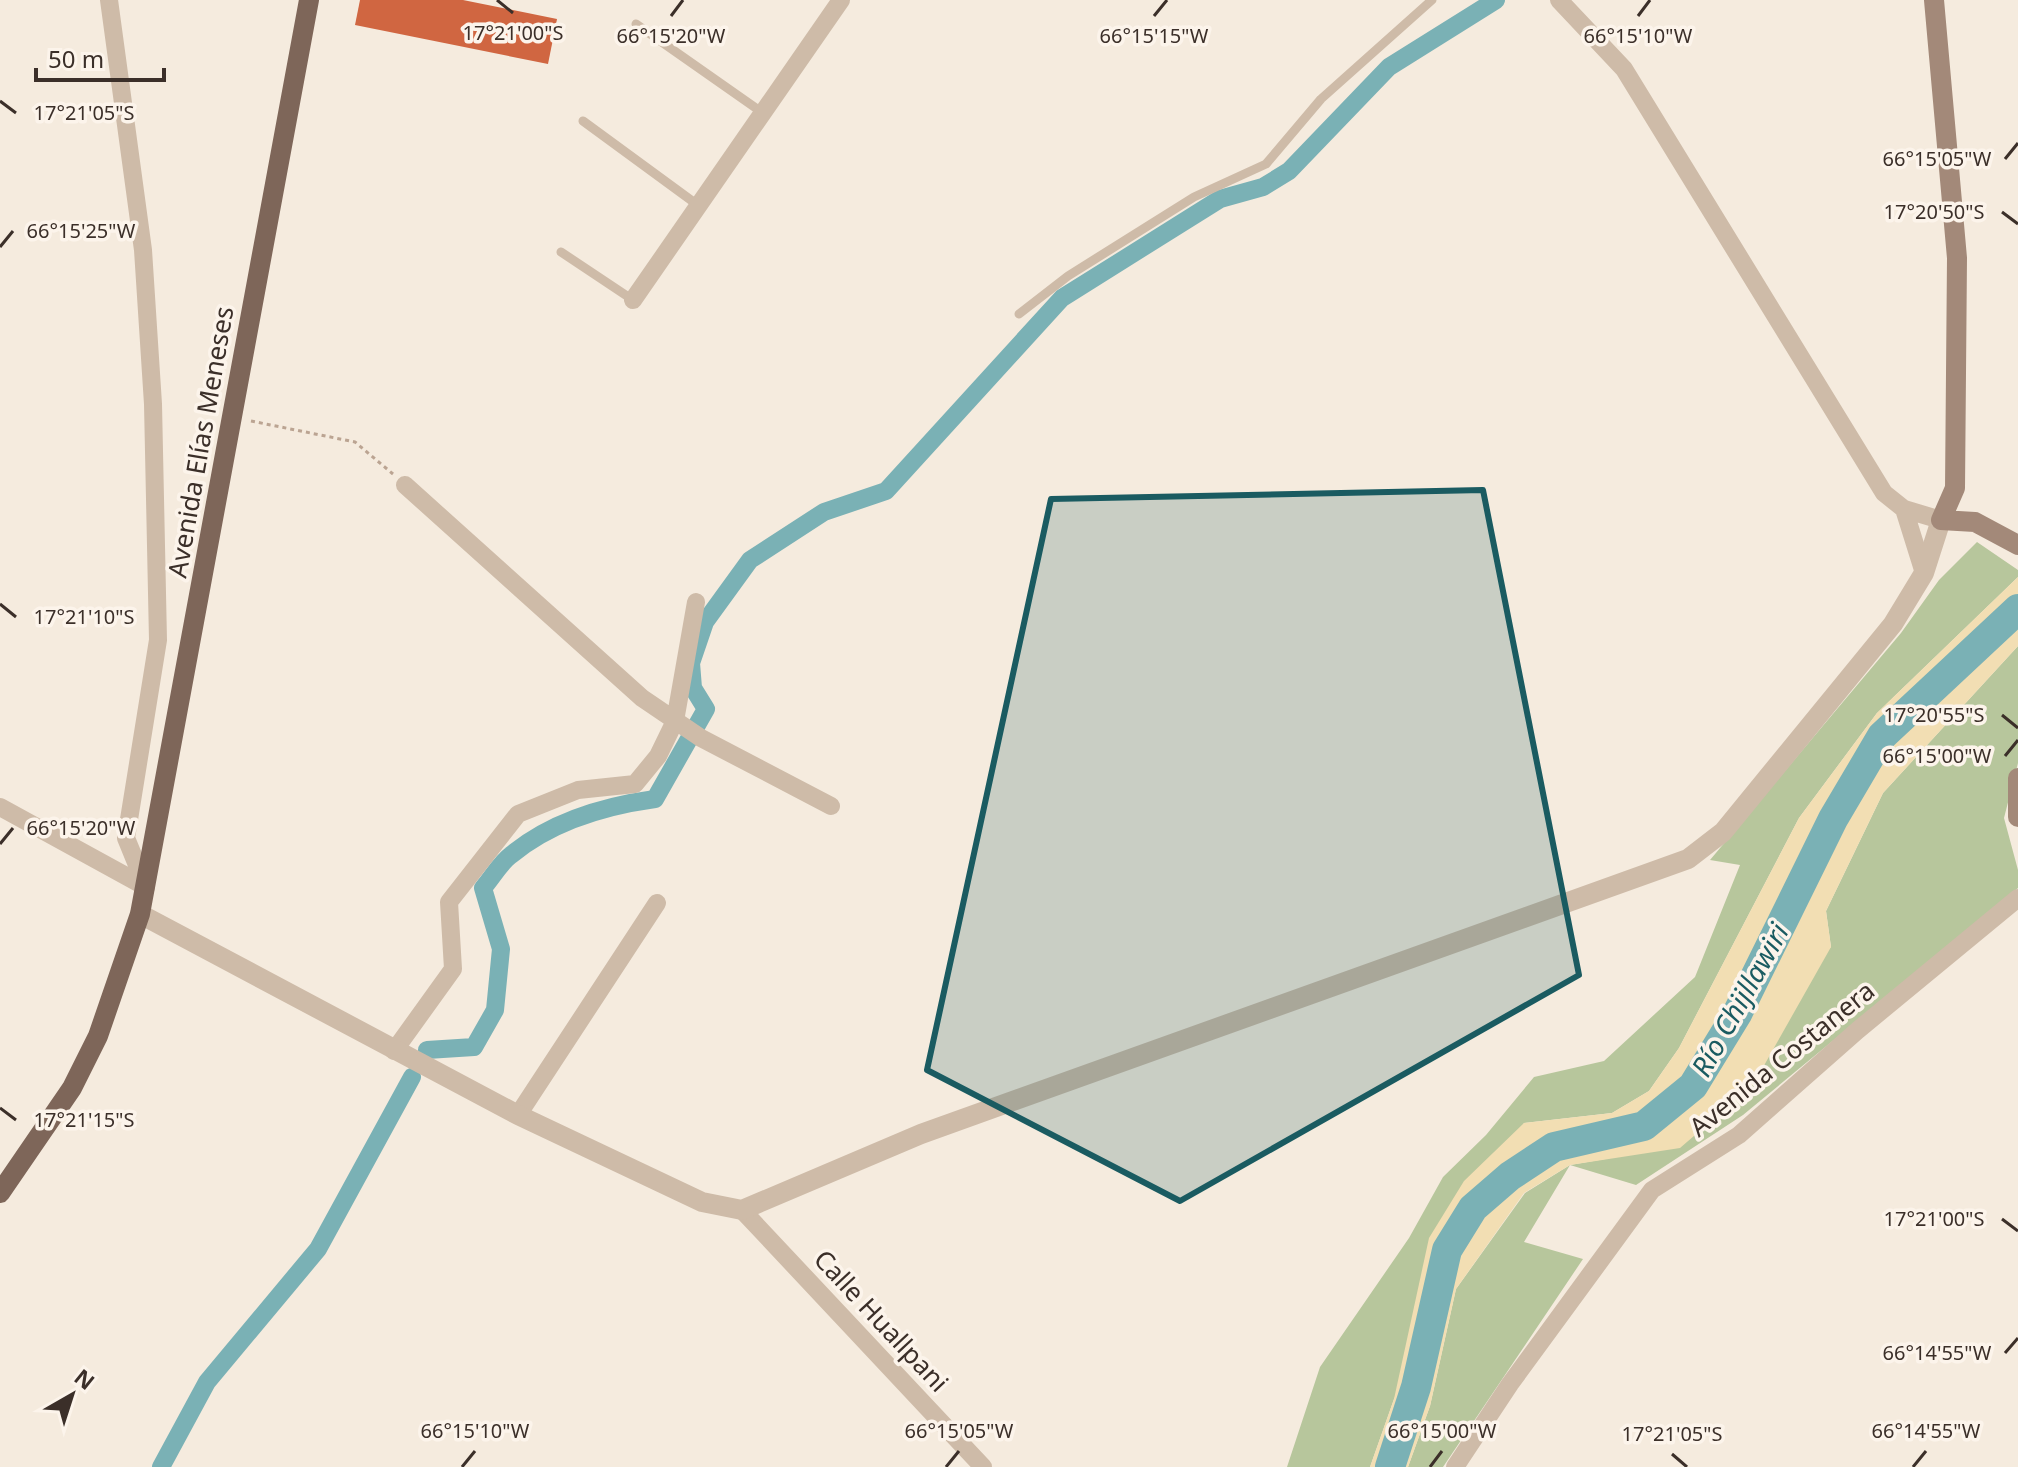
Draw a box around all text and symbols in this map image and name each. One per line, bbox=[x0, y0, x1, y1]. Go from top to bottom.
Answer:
text: 17°21'00"S bbox=[463, 19, 563, 46]
text: 66°15'20"W bbox=[617, 22, 726, 49]
text: 66°15'15"W bbox=[1100, 22, 1209, 49]
text: 66°15'10"W bbox=[1584, 22, 1693, 49]
scale bar bbox=[36, 32, 164, 82]
text: 50 m bbox=[48, 42, 104, 75]
text: 17°21'05"S bbox=[34, 99, 134, 126]
text: 66°15'05"W bbox=[1883, 145, 1992, 172]
text: 17°20'50"S bbox=[1884, 198, 1984, 225]
text: 66°15'25"W bbox=[27, 217, 136, 244]
street label: Avenida Elías Meneses bbox=[158, 303, 242, 580]
text: 17°21'10"S bbox=[34, 603, 134, 630]
text: 17°20'55"S bbox=[1884, 701, 1984, 728]
text: 66°15'00"W bbox=[1883, 742, 1992, 769]
text: 66°15'20"W bbox=[27, 814, 136, 841]
water label: Río Chijllawiri bbox=[1681, 915, 1797, 1083]
street label: Avenida Costanera bbox=[1681, 972, 1882, 1144]
text: 17°21'15"S bbox=[34, 1106, 134, 1133]
text: 17°21'00"S bbox=[1884, 1205, 1984, 1232]
street label: Calle Huallpani bbox=[806, 1241, 957, 1399]
text: 66°14'55"W bbox=[1883, 1339, 1992, 1366]
north arrow bbox=[32, 1355, 112, 1435]
text: N bbox=[69, 1361, 102, 1396]
text: 66°15'10"W bbox=[421, 1417, 530, 1444]
text: 66°15'05"W bbox=[905, 1417, 1014, 1444]
text: 66°15'00"W bbox=[1388, 1417, 1497, 1444]
text: 66°14'55"W bbox=[1872, 1417, 1981, 1444]
text: 17°21'05"S bbox=[1622, 1420, 1722, 1447]

